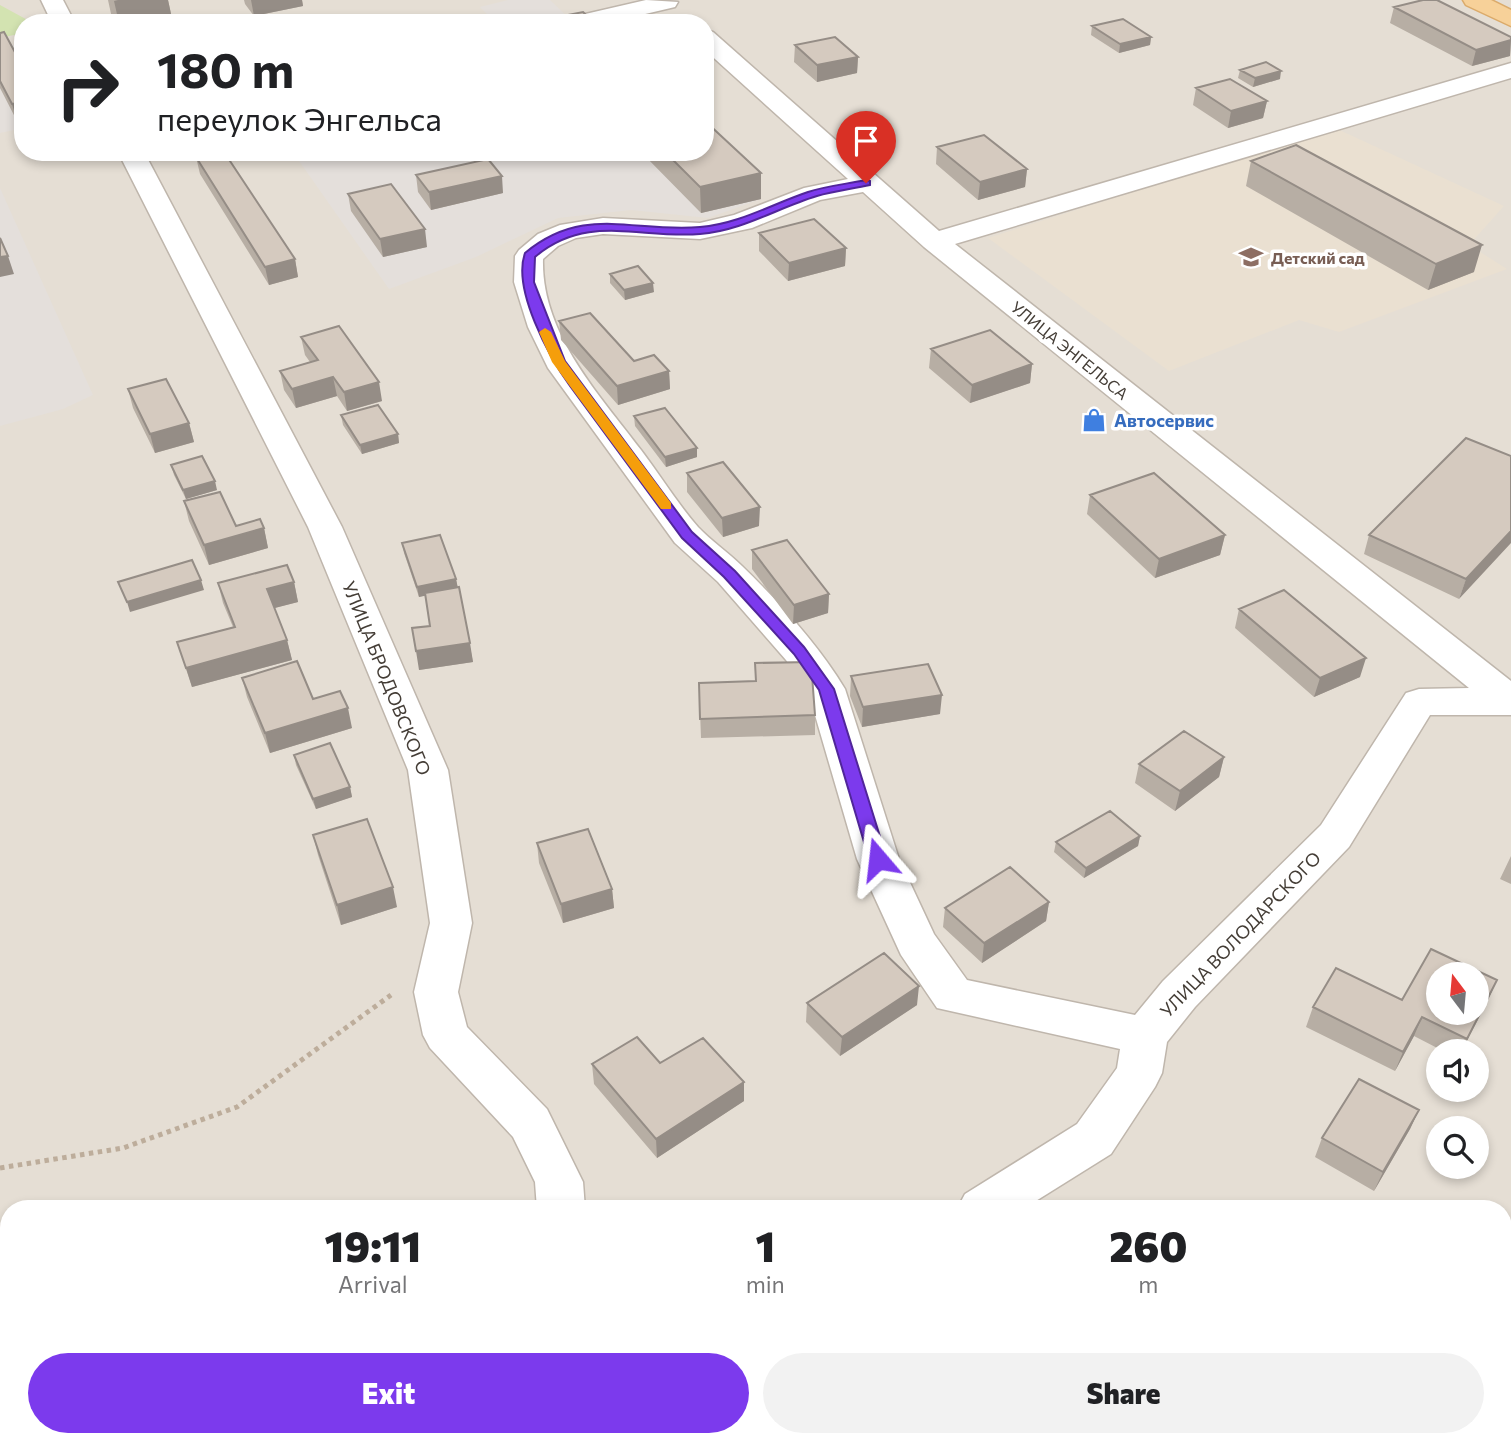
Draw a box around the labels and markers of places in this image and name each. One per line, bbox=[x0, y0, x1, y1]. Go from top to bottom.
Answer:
pin bbox=[836, 111, 896, 183]
school or university icon: Детский сад bbox=[1237, 243, 1265, 271]
place label: Детский сад bbox=[1271, 248, 1365, 267]
shop icon: Автосервис bbox=[1080, 406, 1108, 434]
place label: Автосервис bbox=[1114, 409, 1214, 431]

